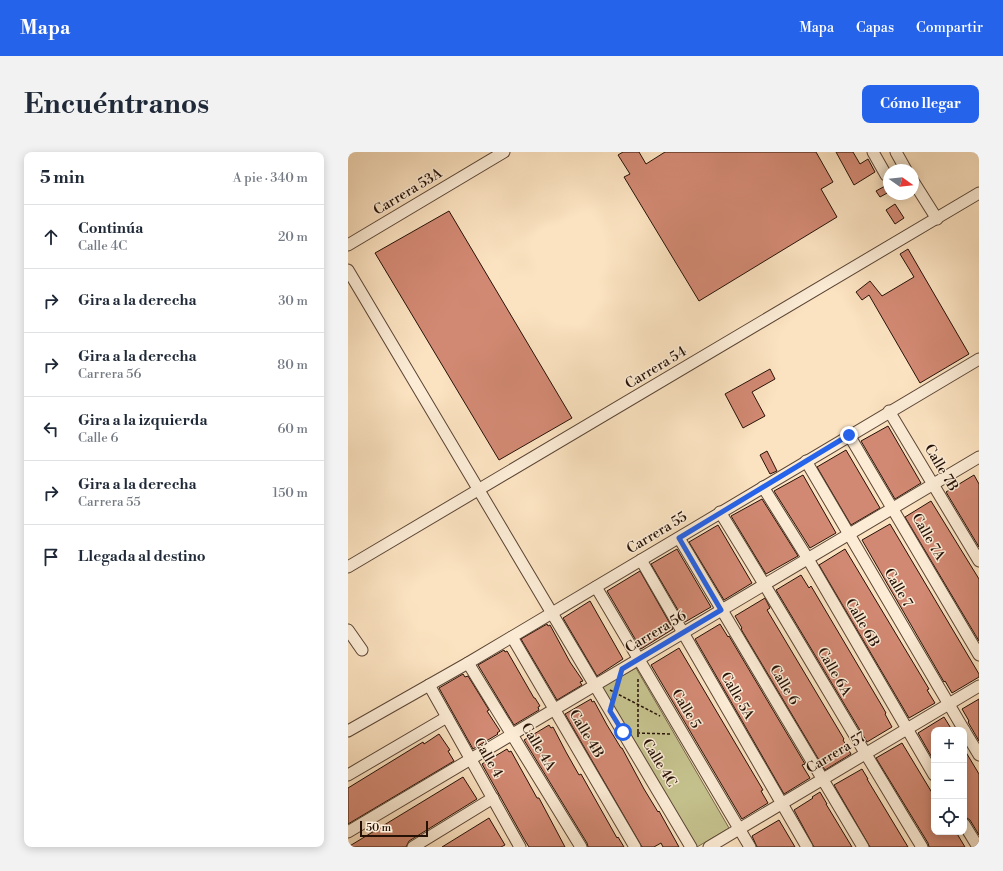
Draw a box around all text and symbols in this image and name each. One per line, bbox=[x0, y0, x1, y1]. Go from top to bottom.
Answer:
text: Mapa bbox=[20, 16, 70, 40]
text: Mapa bbox=[799, 19, 834, 37]
text: Capas bbox=[856, 19, 894, 37]
text: Compartir bbox=[916, 19, 983, 37]
button: Cómo llegar bbox=[862, 85, 979, 123]
text: Encuéntranos bbox=[24, 87, 209, 122]
street label: Carrera 53A bbox=[370, 164, 446, 220]
north arrow bbox=[883, 164, 919, 200]
text: 5 min bbox=[40, 167, 85, 189]
text: A pie · 340 m bbox=[233, 170, 308, 186]
text: Continúa bbox=[78, 219, 143, 238]
icon: ahead bbox=[40, 226, 62, 248]
text: 20 m bbox=[278, 229, 308, 245]
text: Calle 4C bbox=[78, 238, 127, 254]
icon: right bbox=[40, 290, 62, 312]
text: Gira a la derecha bbox=[78, 291, 197, 310]
text: 30 m bbox=[278, 293, 308, 309]
street label: Carrera 54 bbox=[622, 343, 690, 393]
text: Gira a la derecha bbox=[78, 347, 197, 366]
icon: right bbox=[40, 354, 62, 376]
text: 80 m bbox=[277, 357, 308, 373]
text: Carrera 56 bbox=[78, 366, 141, 382]
text: Gira a la izquierda bbox=[78, 411, 208, 430]
icon: left bbox=[40, 418, 62, 440]
text: 60 m bbox=[277, 421, 308, 437]
route end bbox=[840, 426, 858, 444]
text: Calle 6 bbox=[78, 430, 118, 446]
street label: Calle 7B bbox=[920, 441, 962, 495]
text: Gira a la derecha bbox=[78, 475, 197, 494]
icon: right bbox=[40, 482, 62, 504]
text: 150 m bbox=[273, 485, 308, 501]
text: Carrera 55 bbox=[78, 494, 141, 510]
street label: Carrera 55 bbox=[623, 508, 691, 558]
street label: Calle 7A bbox=[907, 510, 949, 564]
icon: arrive bbox=[40, 546, 62, 568]
text: Llegada al destino bbox=[78, 547, 206, 566]
street label: Calle 7 bbox=[880, 565, 916, 611]
street label: Calle 6B bbox=[841, 595, 883, 651]
street label: Carrera 56 bbox=[622, 606, 690, 657]
street label: Calle 6A bbox=[813, 645, 855, 700]
street label: Calle 6 bbox=[765, 662, 803, 709]
street label: Calle 5A bbox=[716, 669, 758, 723]
street label: Calle 5 bbox=[667, 686, 705, 732]
street label: Calle 4B bbox=[565, 707, 607, 761]
street label: Calle 4A bbox=[517, 720, 560, 775]
route start bbox=[614, 723, 632, 741]
map controls bbox=[931, 727, 967, 835]
button: + bbox=[931, 727, 967, 763]
street label: Carrera 57 bbox=[803, 728, 869, 778]
street label: Calle 4 bbox=[469, 735, 507, 781]
street label: Calle 4C bbox=[638, 736, 680, 790]
button: − bbox=[931, 763, 967, 799]
button: locate bbox=[931, 799, 967, 835]
scale bar bbox=[360, 819, 428, 838]
text: 50 m bbox=[366, 821, 391, 835]

